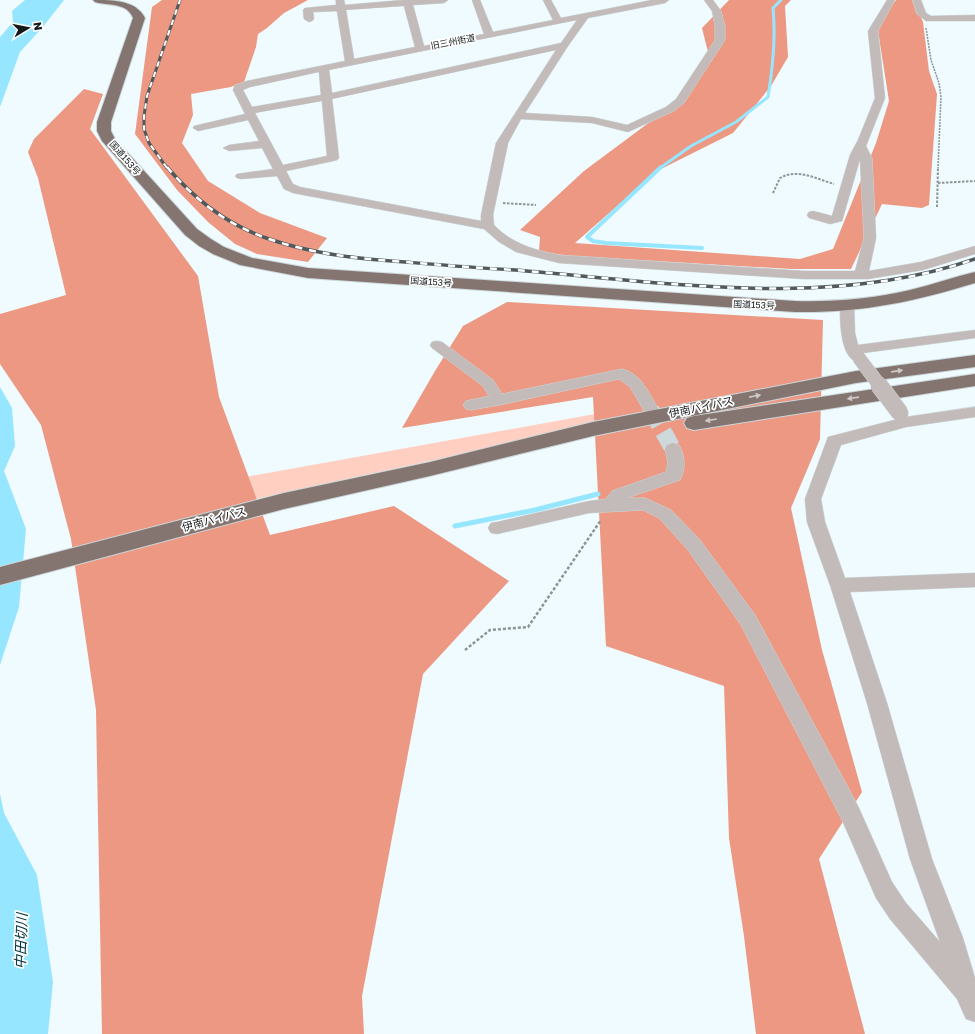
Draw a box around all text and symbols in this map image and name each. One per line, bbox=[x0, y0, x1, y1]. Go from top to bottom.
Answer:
north arrow bbox=[8, 8, 48, 48]
text: N bbox=[31, 21, 45, 31]
street label: 旧三州街道 bbox=[430, 32, 476, 51]
street label: 国道153号 bbox=[107, 138, 143, 177]
street label: 国道153号 bbox=[410, 275, 452, 288]
street label: 国道153号 bbox=[733, 298, 775, 311]
one-way arrow bbox=[891, 368, 903, 374]
street label: 伊南バイパス bbox=[667, 393, 734, 420]
one-way arrow bbox=[749, 393, 761, 399]
one-way arrow bbox=[847, 395, 859, 401]
one-way arrow bbox=[705, 417, 717, 423]
street label: 伊南バイパス bbox=[180, 504, 247, 533]
water label: 中田切川 bbox=[11, 911, 30, 969]

